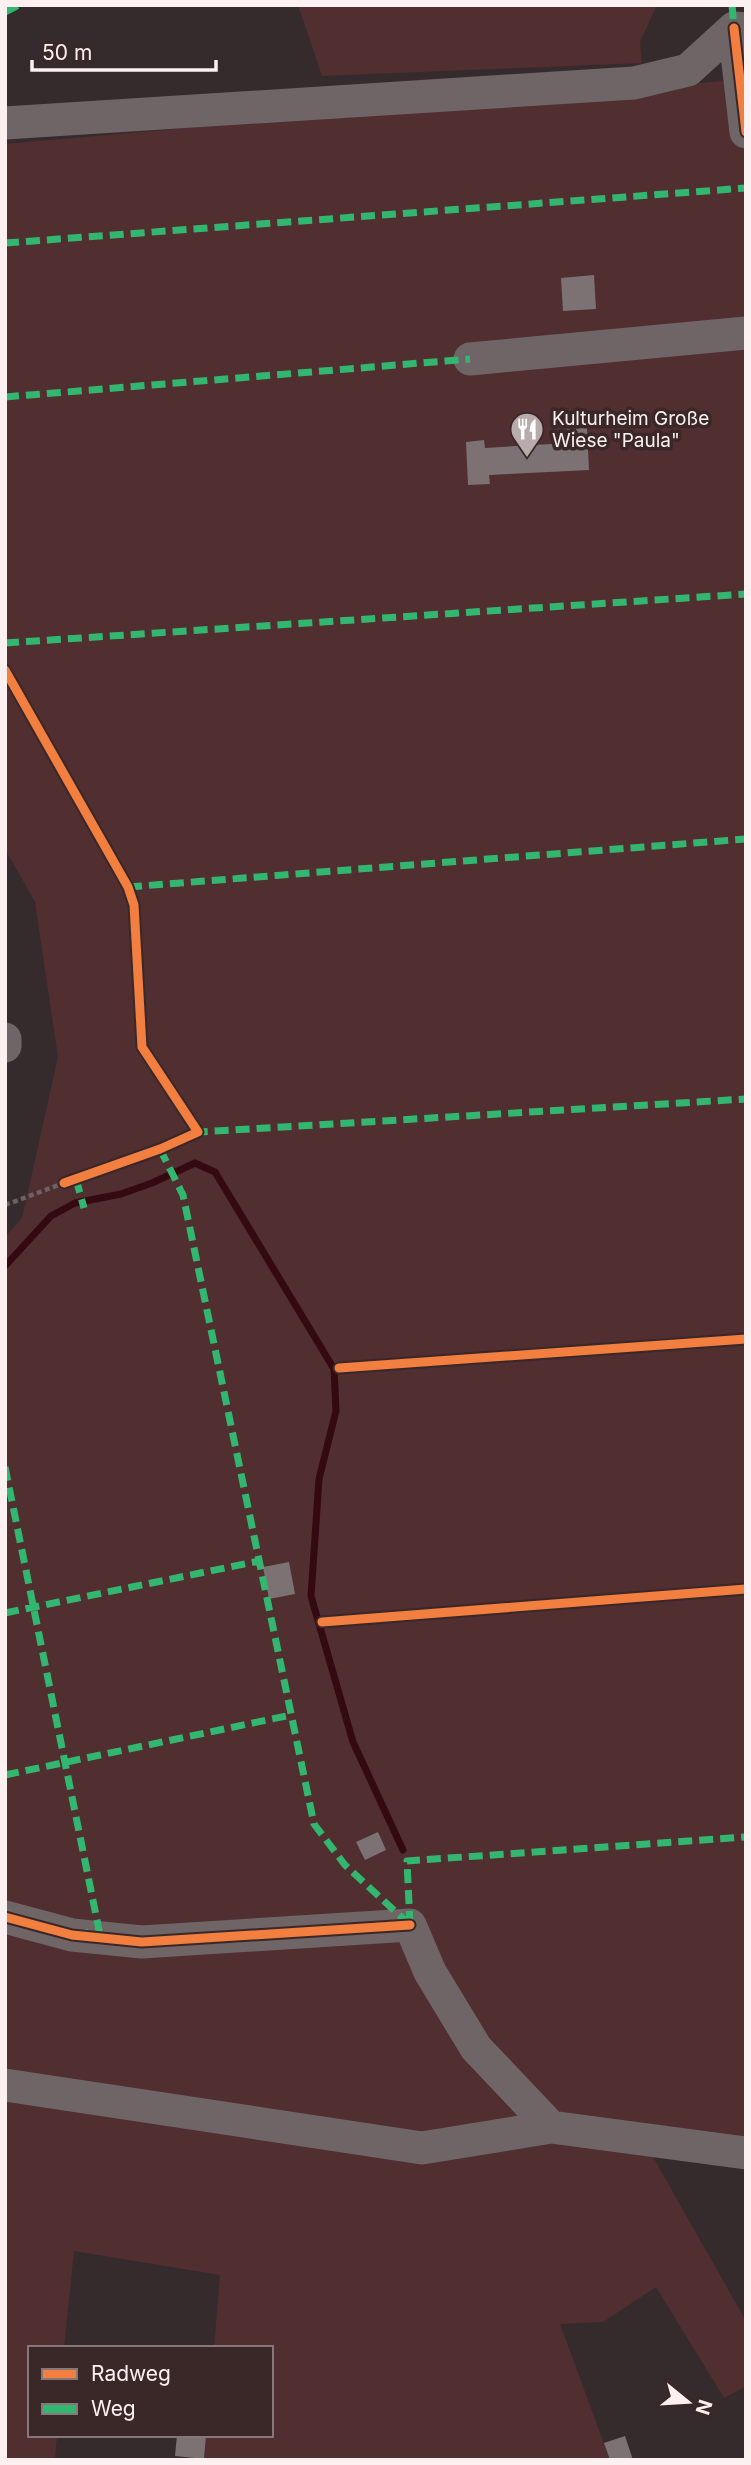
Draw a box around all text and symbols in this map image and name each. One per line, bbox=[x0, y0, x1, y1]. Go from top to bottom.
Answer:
scale bar bbox=[32, 28, 215, 72]
text: 50 m bbox=[42, 40, 92, 65]
place label: Kulturheim Große Wiese "Paula" bbox=[552, 407, 709, 452]
restaurant icon: Kulturheim Große Wiese "Paula" bbox=[508, 410, 546, 459]
legend bbox=[28, 2346, 273, 2437]
text: Radweg bbox=[91, 2361, 171, 2386]
north arrow bbox=[653, 2367, 723, 2437]
text: Weg bbox=[91, 2396, 136, 2421]
text: N bbox=[691, 2397, 717, 2418]

